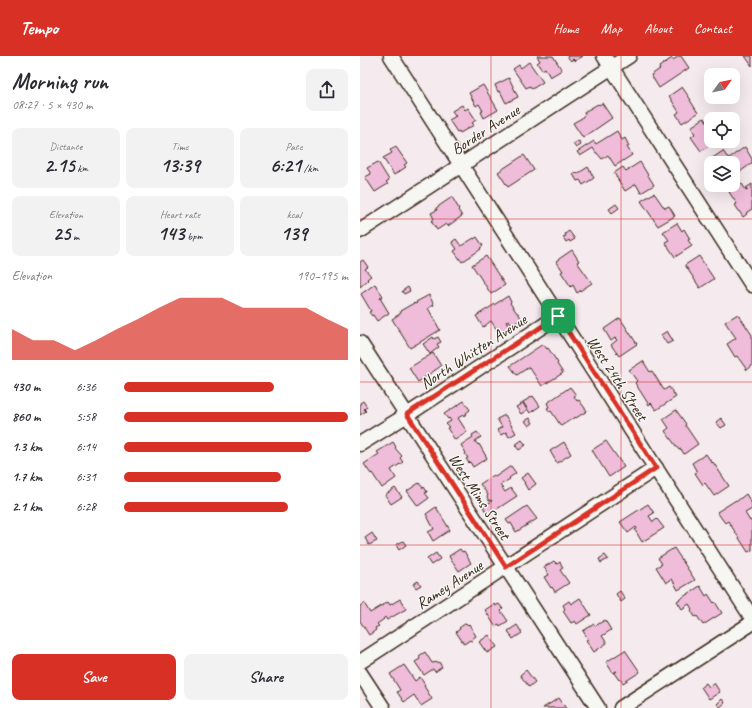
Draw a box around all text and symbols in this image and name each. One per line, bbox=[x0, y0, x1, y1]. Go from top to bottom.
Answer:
text: Tempo bbox=[20, 16, 58, 40]
text: Home bbox=[553, 20, 579, 37]
text: Map bbox=[601, 20, 622, 37]
text: About bbox=[644, 20, 672, 37]
text: Contact bbox=[694, 20, 732, 37]
text: Morning run bbox=[12, 68, 108, 96]
north arrow bbox=[704, 68, 740, 104]
map controls bbox=[704, 68, 740, 192]
button: share bbox=[306, 69, 348, 111]
text: 08:27 · 5 × 430 m bbox=[12, 97, 93, 113]
street label: Border Avenue bbox=[448, 99, 525, 159]
button: locate bbox=[704, 112, 740, 148]
text: Distance bbox=[50, 139, 82, 153]
text: Time bbox=[172, 139, 188, 153]
text: Pace bbox=[286, 139, 302, 153]
text: 2.15 bbox=[44, 153, 75, 178]
text: 13:39 bbox=[160, 153, 200, 178]
text: 6:21 bbox=[270, 153, 301, 178]
button: layers bbox=[704, 156, 740, 192]
text: km bbox=[75, 161, 88, 175]
text: /km bbox=[301, 161, 318, 175]
text: Elevation bbox=[49, 207, 83, 221]
text: Heart rate bbox=[160, 207, 200, 221]
text: kcal bbox=[287, 207, 301, 221]
text: 25 bbox=[53, 221, 70, 246]
text: 143 bbox=[158, 221, 185, 246]
text: 139 bbox=[281, 221, 307, 246]
text: m bbox=[70, 229, 79, 243]
text: bpm bbox=[185, 229, 202, 243]
text: Elevation bbox=[12, 268, 52, 284]
text: 190–195 m bbox=[297, 268, 348, 284]
pin bbox=[541, 299, 575, 333]
icon: arrive bbox=[547, 305, 569, 327]
street label: North Whitten Avenue bbox=[416, 309, 532, 394]
street label: West 24th Street bbox=[582, 332, 653, 426]
text: 430 m bbox=[12, 379, 40, 395]
text: 6:36 bbox=[76, 379, 96, 395]
text: 860 m bbox=[12, 409, 40, 425]
text: 5:58 bbox=[76, 409, 96, 425]
text: 1.3 km bbox=[12, 439, 42, 455]
text: 6:14 bbox=[76, 439, 96, 455]
street label: West Mims Street bbox=[444, 450, 515, 545]
text: 1.7 km bbox=[12, 469, 42, 485]
text: 6:31 bbox=[76, 469, 96, 485]
text: 2.1 km bbox=[12, 499, 42, 515]
text: 6:28 bbox=[76, 499, 96, 515]
street label: Ramey Avenue bbox=[412, 555, 488, 614]
button: Save bbox=[12, 654, 176, 700]
button: Share bbox=[184, 654, 348, 700]

